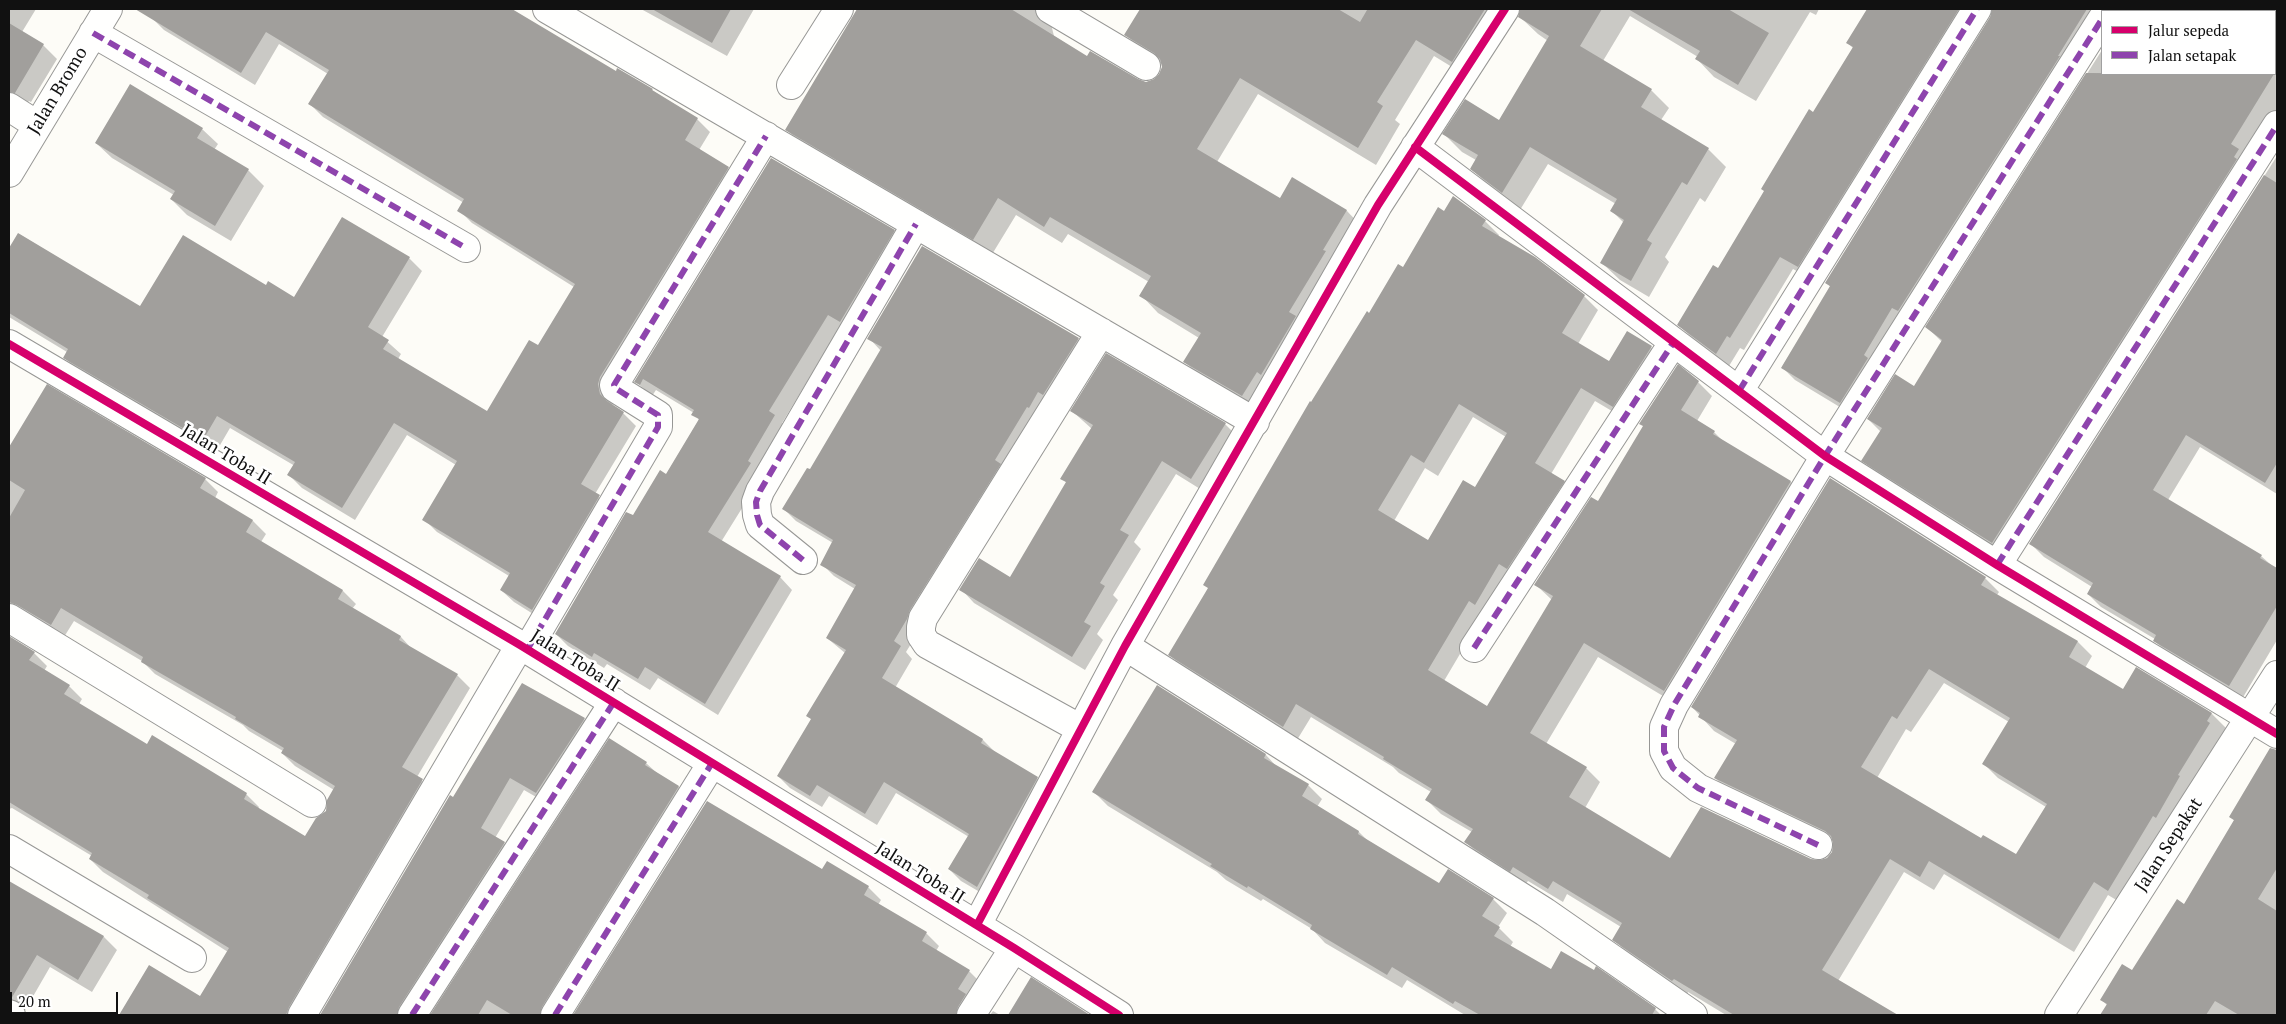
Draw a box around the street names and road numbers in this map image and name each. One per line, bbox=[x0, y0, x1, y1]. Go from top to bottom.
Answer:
street label: Jalan Bromo bbox=[23, 43, 93, 139]
street label: Jalan Toba II bbox=[177, 420, 275, 490]
street label: Jalan Toba II bbox=[527, 625, 623, 697]
street label: Jalan Sepakat bbox=[2131, 794, 2207, 896]
street label: Jalan Toba II bbox=[872, 837, 968, 909]

